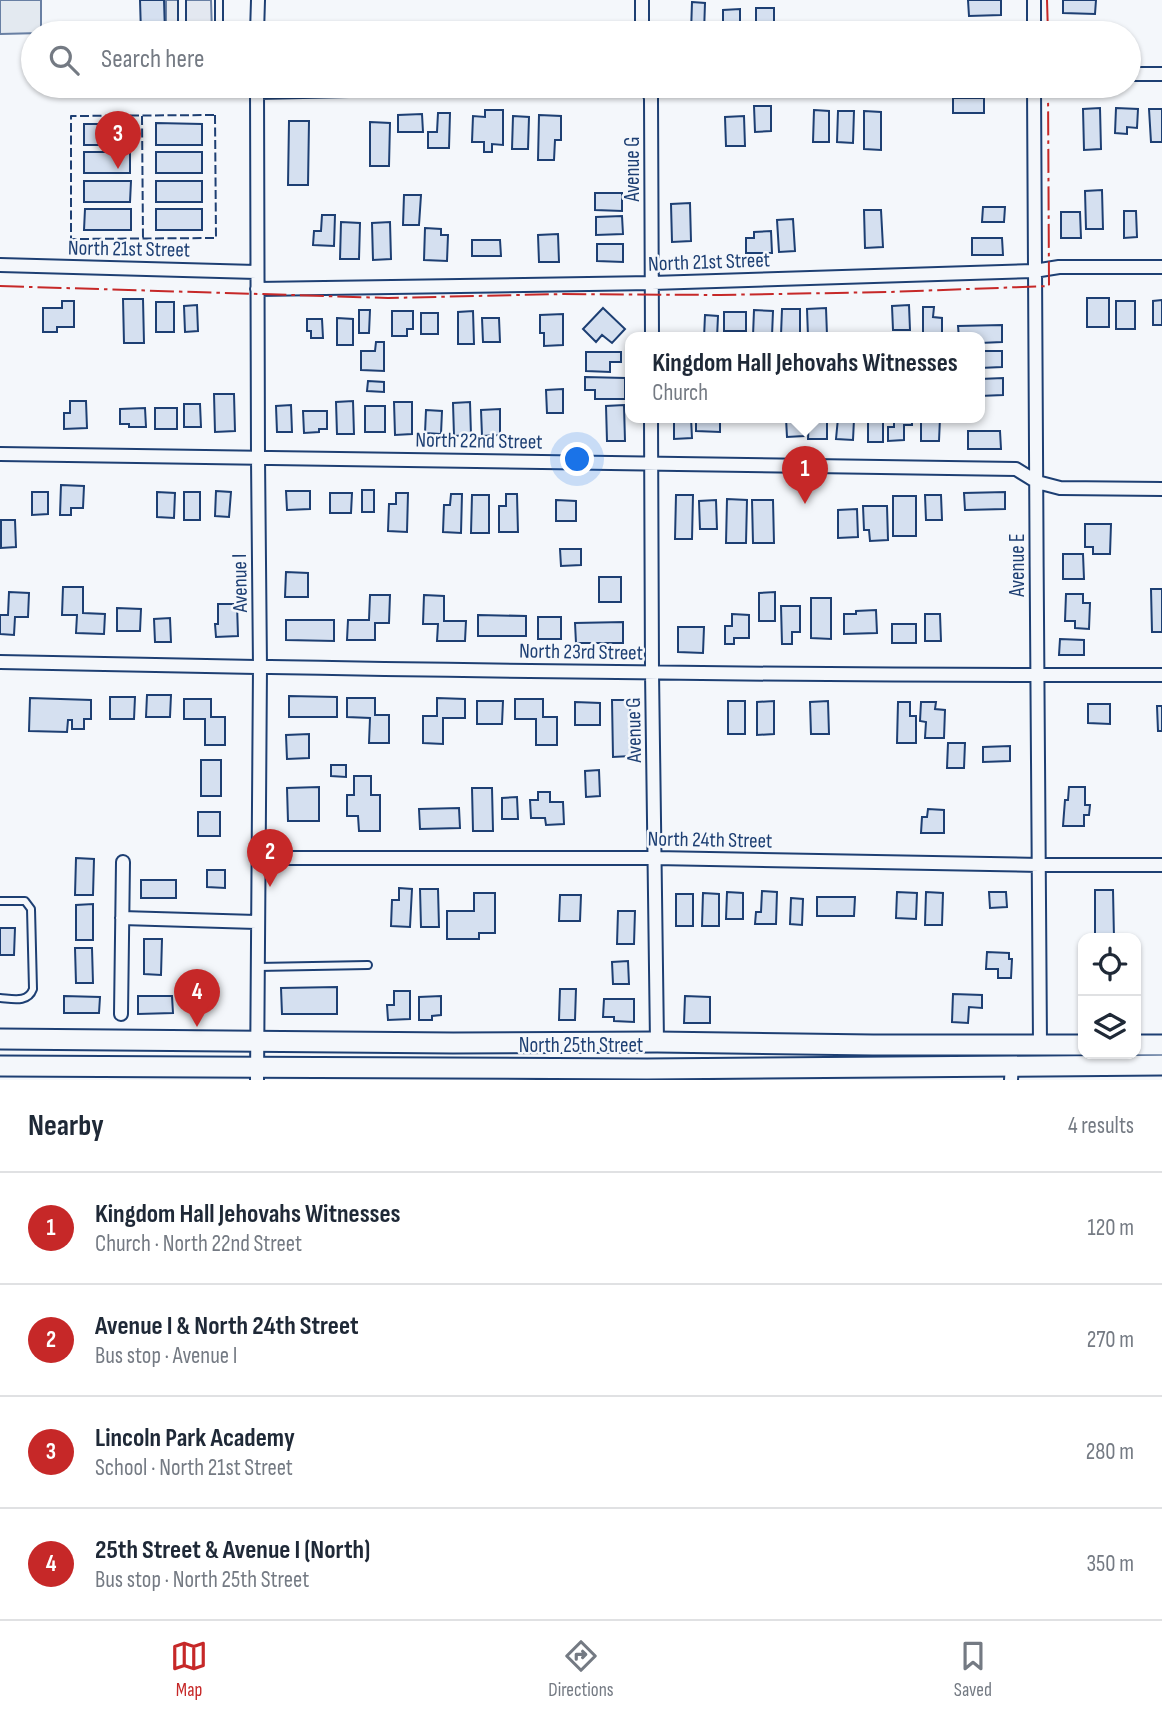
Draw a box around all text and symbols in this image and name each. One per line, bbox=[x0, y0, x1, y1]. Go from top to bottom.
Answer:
search box bbox=[21, 21, 1141, 98]
icon: search bbox=[45, 41, 83, 79]
text: Search here bbox=[101, 44, 204, 75]
pin: 3 bbox=[95, 111, 141, 169]
street label: Avenue G bbox=[620, 136, 645, 203]
street label: North 21st Street bbox=[68, 235, 190, 263]
street label: North 21st Street bbox=[648, 247, 770, 277]
popup bbox=[625, 332, 985, 423]
text: Kingdom Hall Jehovahs Witnesses bbox=[652, 348, 958, 379]
text: Church bbox=[652, 379, 708, 407]
street label: North 22nd Street bbox=[415, 427, 543, 455]
your location bbox=[560, 442, 594, 476]
pin: 1 bbox=[782, 446, 828, 504]
street label: Avenue E bbox=[1005, 533, 1030, 598]
street label: Avenue I bbox=[227, 553, 253, 614]
street label: North 23rd Street bbox=[519, 638, 643, 666]
street label: Avenue G bbox=[621, 697, 647, 764]
street label: North 24th Street bbox=[647, 826, 773, 854]
pin: 2 bbox=[247, 829, 293, 887]
map controls bbox=[1078, 933, 1141, 1059]
button: locate bbox=[1078, 933, 1141, 996]
pin: 4 bbox=[174, 969, 220, 1027]
button: layers bbox=[1078, 996, 1141, 1059]
street label: North 25th Street bbox=[519, 1033, 643, 1058]
text: Nearby bbox=[28, 1108, 104, 1144]
text: 4 results bbox=[1068, 1112, 1134, 1140]
text: Kingdom Hall Jehovahs Witnesses bbox=[95, 1199, 400, 1230]
text: 1 bbox=[46, 1214, 56, 1242]
text: 120 m bbox=[1088, 1214, 1134, 1242]
text: Church · North 22nd Street bbox=[95, 1230, 302, 1258]
text: Avenue I & North 24th Street bbox=[95, 1311, 359, 1342]
text: 2 bbox=[46, 1326, 56, 1354]
text: 270 m bbox=[1087, 1326, 1134, 1354]
text: Bus stop · Avenue I bbox=[95, 1342, 237, 1370]
text: Lincoln Park Academy bbox=[95, 1423, 295, 1454]
text: 3 bbox=[46, 1438, 56, 1466]
text: 280 m bbox=[1086, 1438, 1134, 1466]
text: School · North 21st Street bbox=[95, 1454, 293, 1482]
text: 25th Street & Avenue I (North) bbox=[95, 1535, 370, 1566]
text: 4 bbox=[46, 1550, 56, 1578]
text: 350 m bbox=[1086, 1550, 1134, 1578]
text: Bus stop · North 25th Street bbox=[95, 1566, 309, 1594]
tab: Map bbox=[170, 1637, 208, 1702]
tab: Directions bbox=[548, 1637, 614, 1702]
tab: Saved bbox=[954, 1637, 992, 1702]

